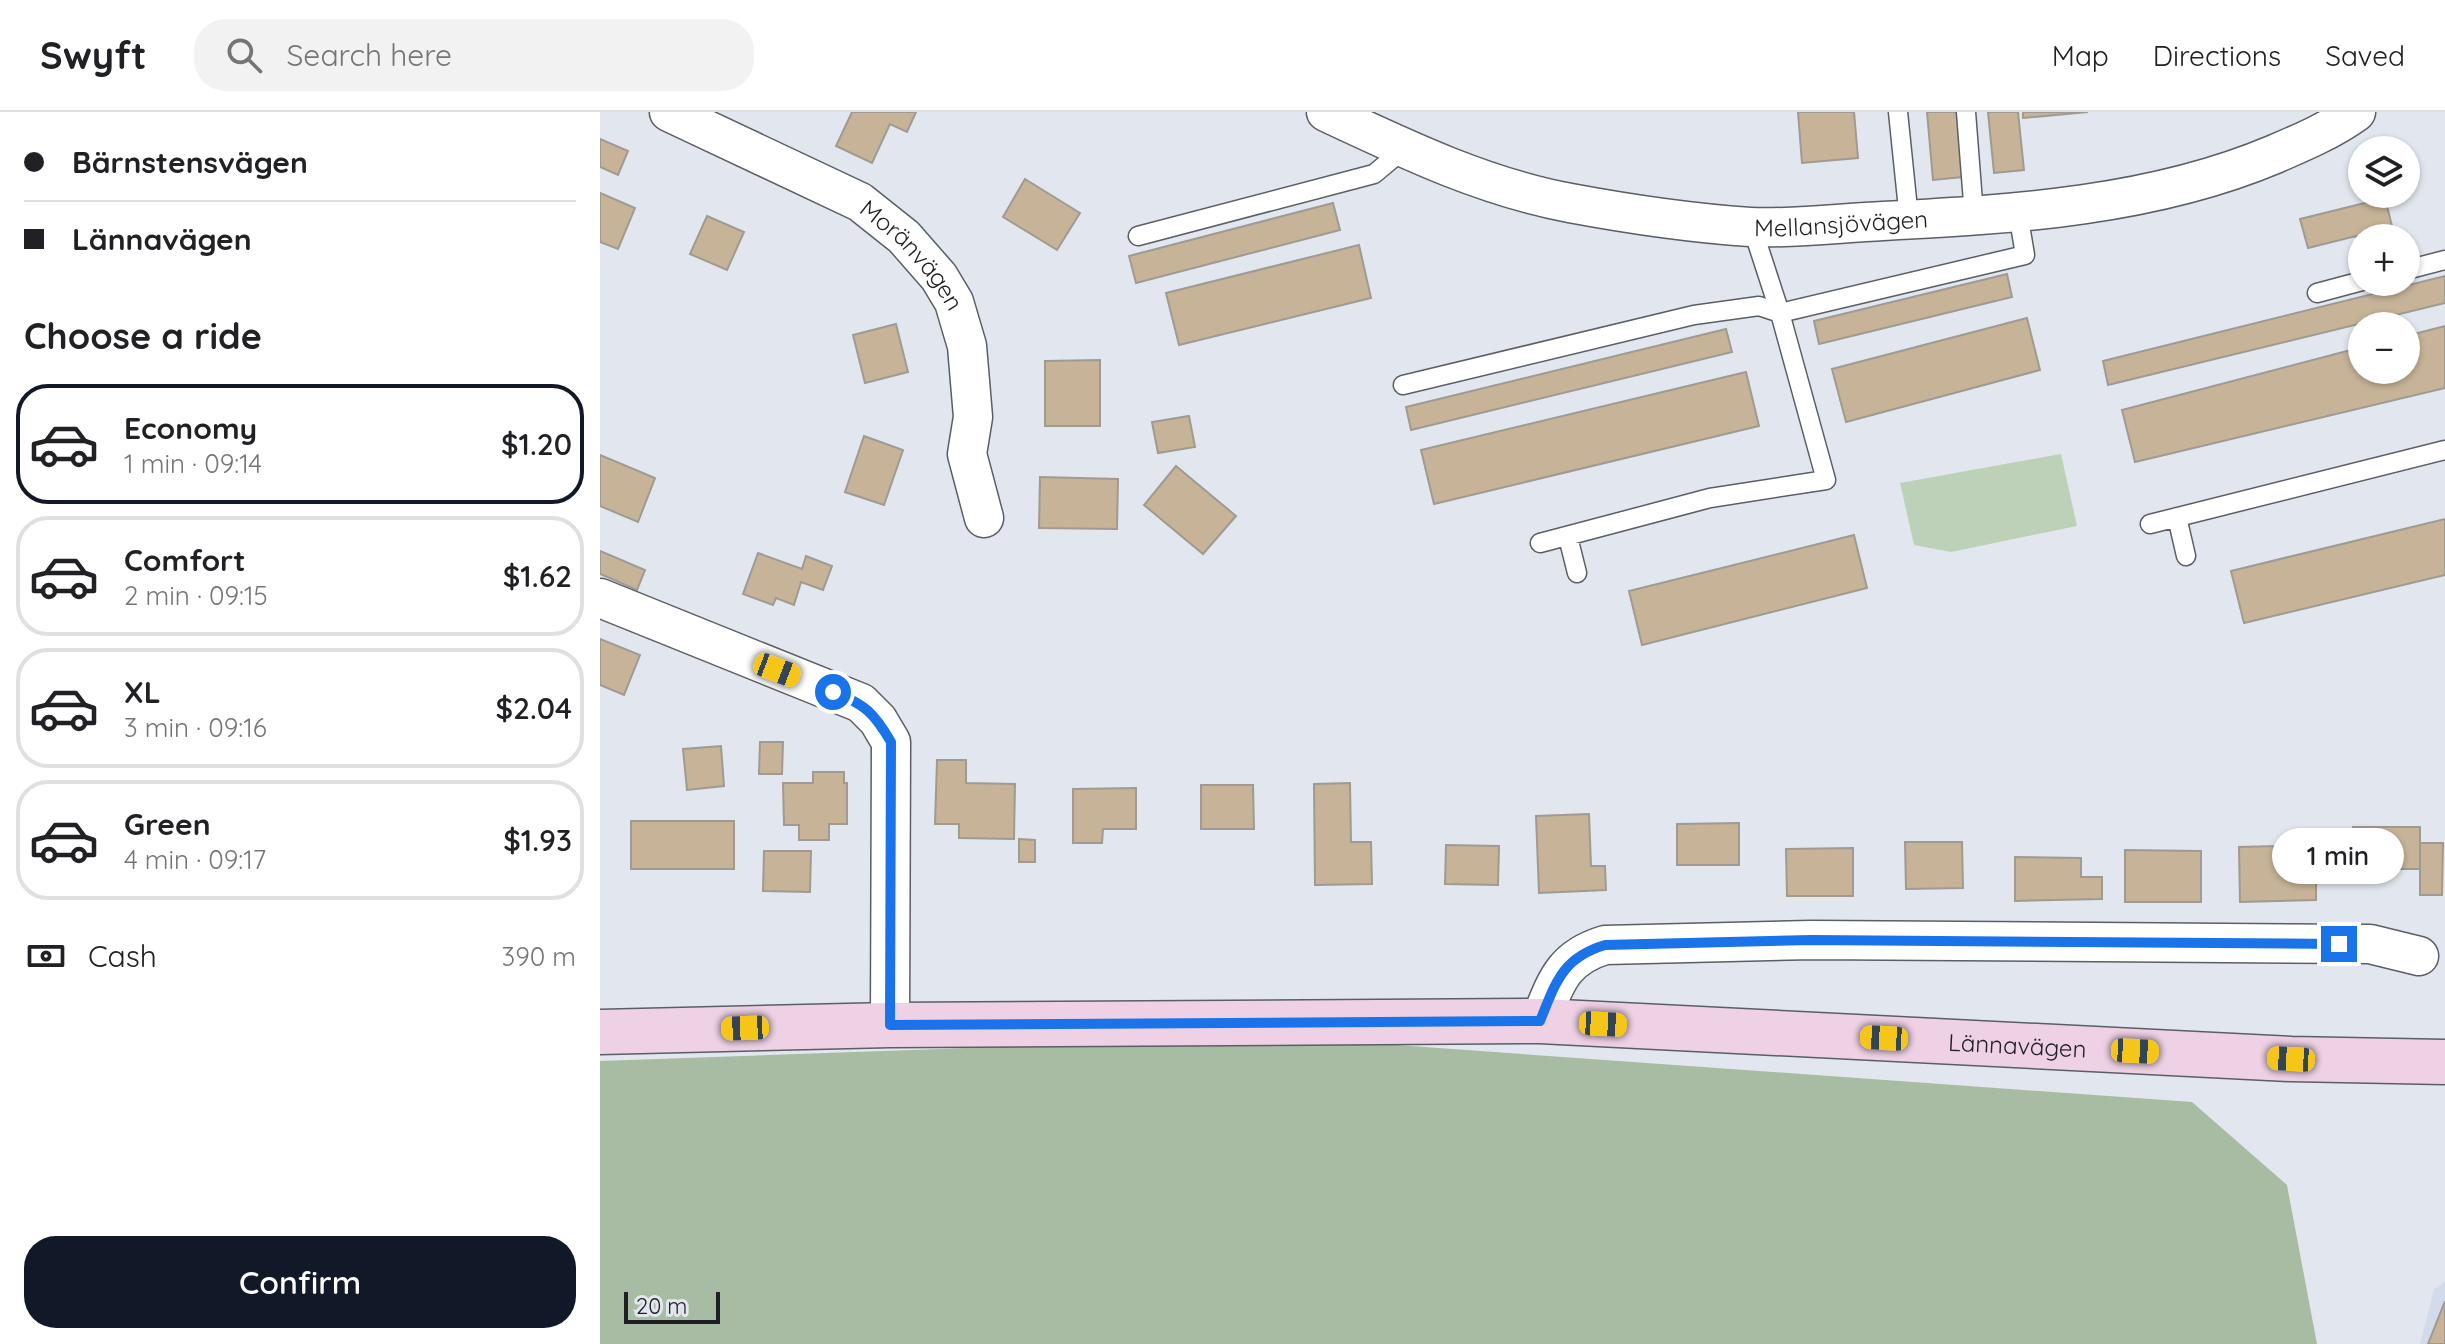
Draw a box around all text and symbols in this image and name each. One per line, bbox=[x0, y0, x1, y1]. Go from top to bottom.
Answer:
search box bbox=[194, 19, 754, 91]
text: Swyft bbox=[40, 31, 146, 79]
icon: search bbox=[222, 33, 266, 77]
text: Search here bbox=[286, 36, 452, 74]
text: Map bbox=[2052, 38, 2109, 73]
text: Directions bbox=[2153, 38, 2281, 73]
text: Saved bbox=[2325, 38, 2405, 73]
map controls bbox=[2348, 136, 2420, 384]
button: layers bbox=[2348, 136, 2420, 208]
text: Bärnstensvägen bbox=[72, 143, 308, 181]
street label: Moränvägen bbox=[854, 193, 970, 315]
street label: Mellansjövägen bbox=[1754, 204, 1929, 242]
text: Lännavägen bbox=[72, 220, 252, 258]
button: + bbox=[2348, 224, 2420, 296]
button: − bbox=[2348, 312, 2420, 384]
text: Choose a ride bbox=[24, 313, 262, 358]
icon: car bbox=[28, 408, 100, 480]
text: Economy bbox=[124, 409, 257, 447]
text: $1.20 bbox=[501, 425, 572, 463]
text: 1 min · 09:14 bbox=[124, 447, 262, 480]
icon: car bbox=[28, 540, 100, 612]
text: Comfort bbox=[124, 541, 245, 579]
text: $1.62 bbox=[503, 557, 572, 595]
text: 2 min · 09:15 bbox=[124, 579, 268, 612]
car bbox=[750, 650, 804, 690]
icon: car bbox=[28, 672, 100, 744]
text: XL bbox=[124, 673, 161, 711]
route start bbox=[815, 674, 851, 710]
text: $2.04 bbox=[495, 689, 572, 727]
text: 3 min · 09:16 bbox=[124, 711, 267, 744]
icon: car bbox=[28, 804, 100, 876]
text: Green bbox=[124, 805, 211, 843]
text: $1.93 bbox=[503, 821, 572, 859]
callout: 1 min bbox=[2273, 828, 2405, 884]
text: 1 min bbox=[2307, 839, 2369, 872]
text: 4 min · 09:17 bbox=[124, 843, 266, 876]
route end bbox=[2321, 926, 2357, 962]
icon: cash bbox=[24, 934, 68, 978]
text: Cash bbox=[88, 937, 157, 975]
text: 390 m bbox=[502, 940, 576, 973]
car bbox=[1578, 1011, 1628, 1037]
car bbox=[721, 1015, 769, 1041]
car bbox=[1859, 1025, 1909, 1051]
street label: Lännavägen bbox=[1947, 1027, 2087, 1064]
car bbox=[2110, 1038, 2160, 1064]
car bbox=[2266, 1046, 2316, 1072]
button: Confirm bbox=[24, 1236, 576, 1328]
scale bar bbox=[624, 1288, 720, 1324]
text: 20 m bbox=[636, 1292, 687, 1320]

